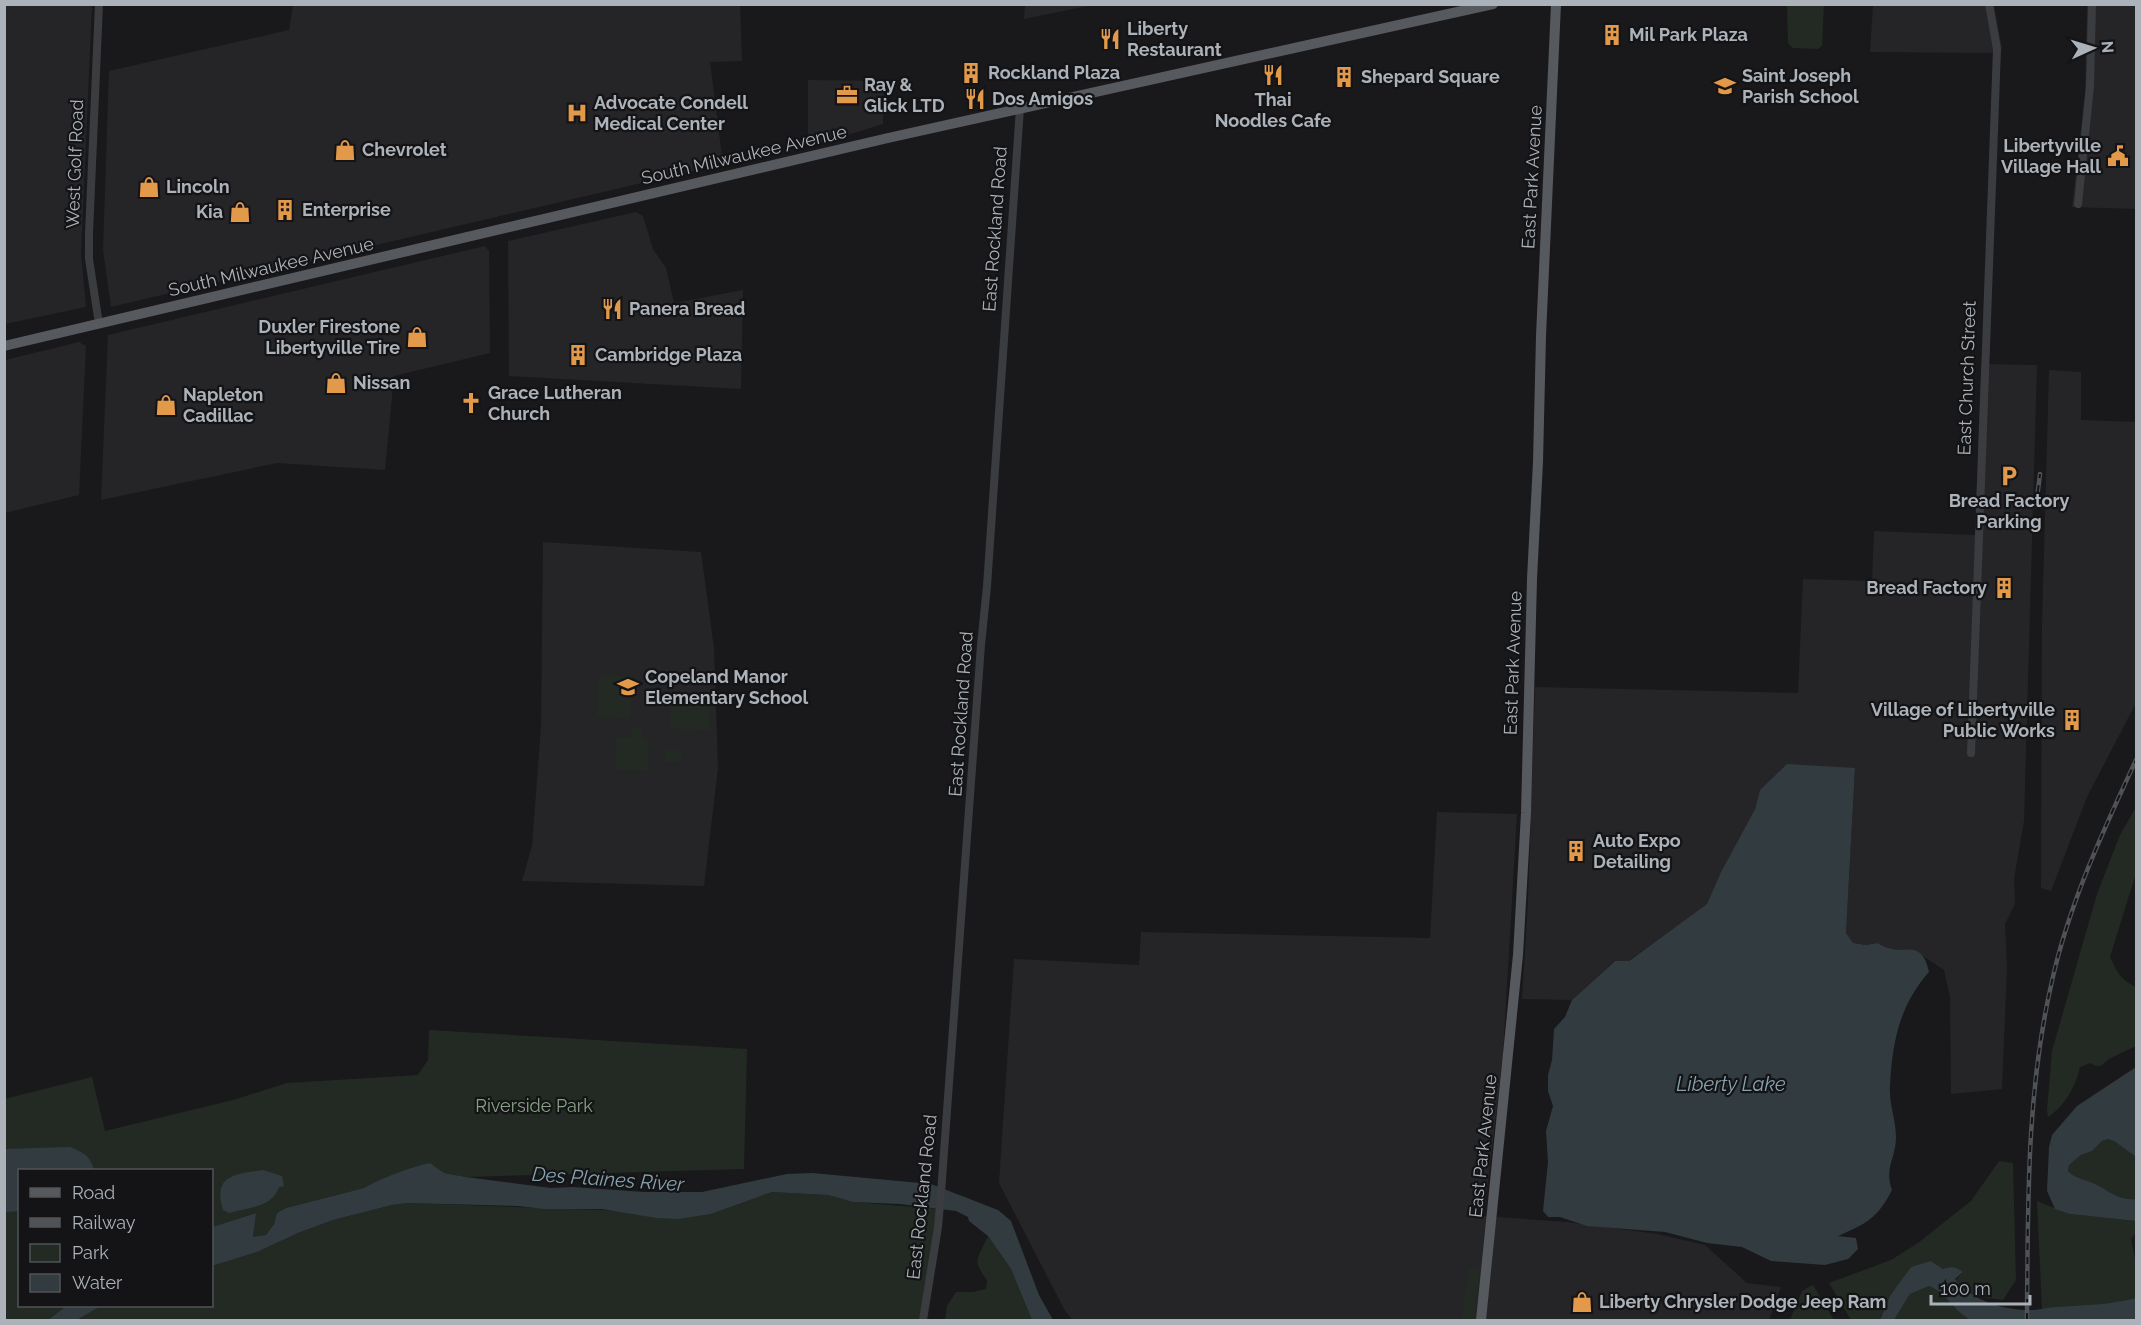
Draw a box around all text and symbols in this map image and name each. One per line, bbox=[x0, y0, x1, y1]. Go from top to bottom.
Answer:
place label: Liberty Restaurant bbox=[1127, 18, 1222, 60]
north arrow bbox=[2063, 18, 2123, 78]
building icon: Mil Park Plaza bbox=[1600, 23, 1624, 47]
place label: Mil Park Plaza bbox=[1629, 24, 1748, 45]
restaurant icon: Liberty Restaurant bbox=[1098, 27, 1122, 51]
text: N bbox=[2098, 40, 2117, 54]
building icon: Rockland Plaza bbox=[959, 61, 983, 85]
place label: Rockland Plaza bbox=[988, 62, 1120, 83]
restaurant icon: Thai Noodles Cafe bbox=[1261, 63, 1285, 87]
building icon: Shepard Square bbox=[1332, 65, 1356, 89]
place label: Saint Joseph Parish School bbox=[1742, 65, 1859, 107]
place label: Shepard Square bbox=[1361, 66, 1500, 87]
place label: Ray & Glick LTD bbox=[864, 74, 945, 116]
school or university icon: Saint Joseph Parish School bbox=[1713, 74, 1737, 98]
office icon: Ray & Glick LTD bbox=[835, 83, 859, 107]
restaurant icon: Dos Amigos bbox=[963, 87, 987, 111]
place label: Dos Amigos bbox=[992, 88, 1093, 109]
place label: Thai Noodles Cafe bbox=[1215, 89, 1332, 131]
place label: Advocate Condell Medical Center bbox=[594, 92, 748, 134]
street label: West Golf Road bbox=[62, 99, 87, 229]
hospital icon: Advocate Condell Medical Center bbox=[565, 101, 589, 125]
street label: East Park Avenue bbox=[1517, 104, 1546, 249]
street label: South Milwaukee Avenue bbox=[639, 121, 849, 188]
place label: Libertyville Village Hall bbox=[2001, 135, 2101, 177]
shop icon: Chevrolet bbox=[333, 138, 357, 162]
place label: Chevrolet bbox=[362, 139, 447, 160]
public building icon: Libertyville Village Hall bbox=[2106, 144, 2130, 168]
street label: East Rockland Road bbox=[978, 146, 1011, 312]
shop icon: Lincoln bbox=[137, 175, 161, 199]
place label: Lincoln bbox=[166, 176, 230, 197]
building icon: Enterprise bbox=[273, 198, 297, 222]
place label: Enterprise bbox=[302, 199, 391, 220]
shop icon: Kia bbox=[228, 200, 252, 224]
place label: Kia bbox=[196, 201, 223, 222]
street label: South Milwaukee Avenue bbox=[166, 233, 376, 300]
restaurant icon: Panera Bread bbox=[600, 297, 624, 321]
place label: Panera Bread bbox=[629, 298, 745, 319]
street label: East Church Street bbox=[1953, 300, 1980, 456]
place label: Duxler Firestone Libertyville Tire bbox=[258, 316, 400, 358]
shop icon: Duxler Firestone Libertyville Tire bbox=[405, 325, 429, 349]
building icon: Cambridge Plaza bbox=[566, 343, 590, 367]
place label: Cambridge Plaza bbox=[595, 344, 742, 365]
shop icon: Nissan bbox=[324, 371, 348, 395]
place label: Nissan bbox=[353, 372, 410, 393]
place label: Grace Lutheran Church bbox=[488, 382, 622, 424]
place label: Napleton Cadillac bbox=[183, 384, 263, 426]
church icon: Grace Lutheran Church bbox=[459, 391, 483, 415]
shop icon: Napleton Cadillac bbox=[154, 393, 178, 417]
parking icon: Bread Factory Parking bbox=[1997, 464, 2021, 488]
place label: Bread Factory Parking bbox=[1949, 490, 2069, 532]
building icon: Bread Factory bbox=[1992, 576, 2016, 600]
place label: Bread Factory bbox=[1866, 577, 1987, 598]
street label: East Park Avenue bbox=[1499, 590, 1526, 735]
street label: East Rockland Road bbox=[944, 631, 977, 797]
place label: Copeland Manor Elementary School bbox=[645, 666, 809, 708]
school or university icon: Copeland Manor Elementary School bbox=[616, 675, 640, 699]
place label: Village of Libertyville Public Works bbox=[1871, 699, 2055, 741]
building icon: Village of Libertyville Public Works bbox=[2060, 708, 2084, 732]
place label: Auto Expo Detailing bbox=[1593, 830, 1681, 872]
building icon: Auto Expo Detailing bbox=[1564, 839, 1588, 863]
water label: Liberty Lake bbox=[1676, 1072, 1786, 1096]
street label: East Park Avenue bbox=[1465, 1073, 1501, 1219]
park label: Riverside Park bbox=[475, 1095, 593, 1116]
street label: East Rockland Road bbox=[902, 1113, 941, 1280]
water label: Des Plaines River bbox=[531, 1162, 686, 1196]
legend bbox=[18, 1169, 213, 1307]
text: Road bbox=[72, 1182, 115, 1203]
text: Railway bbox=[72, 1212, 136, 1233]
text: Park bbox=[72, 1242, 109, 1263]
scale bar bbox=[1931, 1268, 2030, 1306]
text: Water bbox=[72, 1272, 123, 1293]
text: 100 m bbox=[1940, 1278, 1991, 1299]
shop icon: Liberty Chrysler Dodge Jeep Ram bbox=[1570, 1290, 1594, 1314]
place label: Liberty Chrysler Dodge Jeep Ram bbox=[1599, 1291, 1886, 1312]

